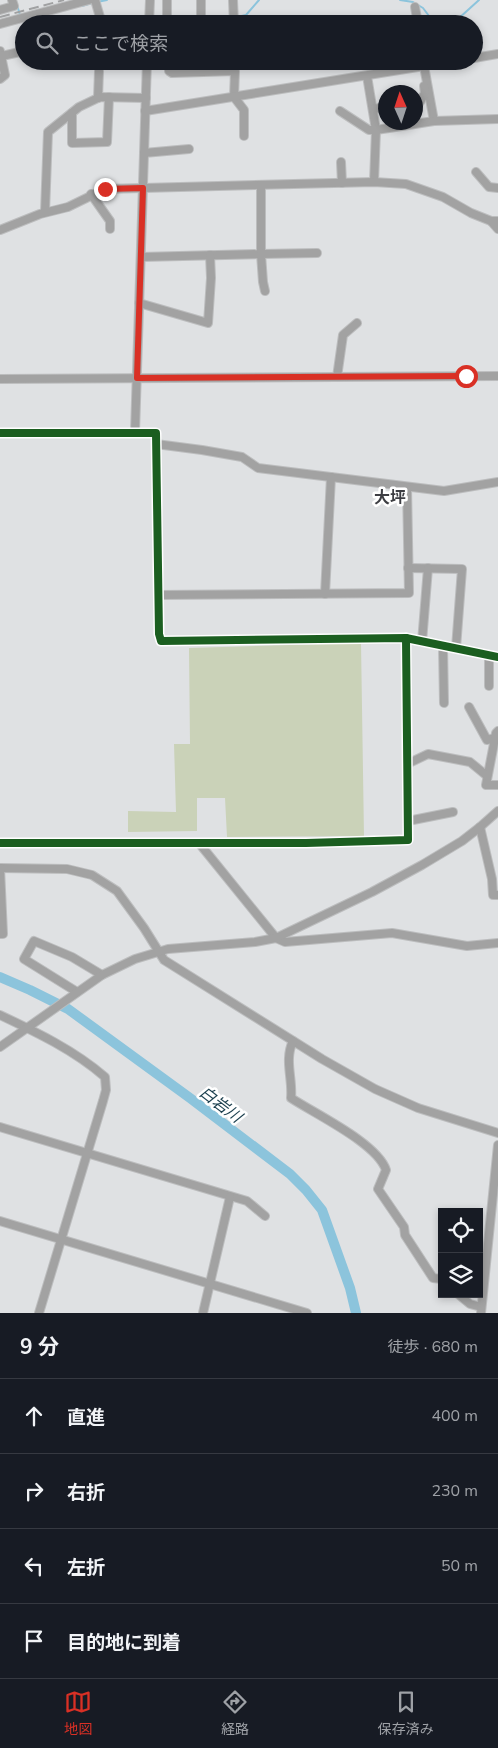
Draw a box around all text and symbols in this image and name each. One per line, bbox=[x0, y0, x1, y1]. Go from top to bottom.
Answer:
search box bbox=[15, 15, 483, 70]
icon: search bbox=[33, 29, 61, 57]
text: ここで検索 bbox=[73, 31, 168, 57]
north arrow bbox=[378, 85, 423, 130]
route end bbox=[94, 178, 117, 201]
route start bbox=[455, 365, 478, 388]
district label: 大坪 bbox=[374, 487, 406, 509]
water label: 白岩川 bbox=[195, 1082, 248, 1129]
map controls bbox=[438, 1208, 483, 1298]
button: locate bbox=[438, 1208, 483, 1253]
button: layers bbox=[438, 1253, 483, 1298]
text: 9 分 bbox=[20, 1333, 59, 1361]
text: 徒歩 · 680 m bbox=[388, 1336, 478, 1358]
icon: ahead bbox=[20, 1402, 48, 1430]
text: 直進 bbox=[67, 1405, 105, 1431]
text: 400 m bbox=[431, 1405, 478, 1427]
icon: right bbox=[20, 1477, 48, 1505]
text: 右折 bbox=[67, 1480, 105, 1506]
text: 230 m bbox=[431, 1480, 478, 1502]
icon: left bbox=[20, 1552, 48, 1580]
text: 左折 bbox=[67, 1555, 105, 1581]
text: 50 m bbox=[441, 1555, 478, 1577]
icon: arrive bbox=[20, 1627, 48, 1655]
text: 目的地に到着 bbox=[67, 1630, 181, 1656]
tab: 地図 bbox=[64, 1688, 92, 1739]
tab: 経路 bbox=[221, 1688, 249, 1739]
tab: 保存済み bbox=[378, 1688, 434, 1739]

